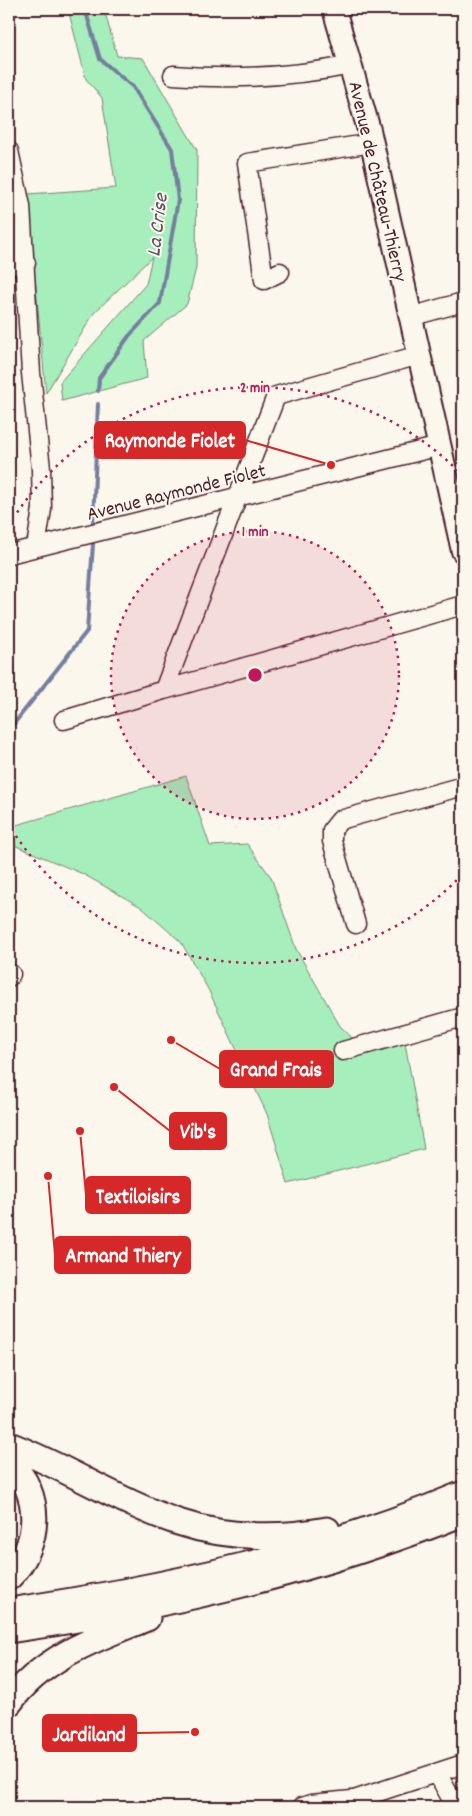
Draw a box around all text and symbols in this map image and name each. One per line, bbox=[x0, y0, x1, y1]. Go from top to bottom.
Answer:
street label: Avenue de Château-Thierry bbox=[339, 79, 413, 285]
water label: La Crise bbox=[140, 190, 178, 259]
text: 2 min bbox=[240, 378, 270, 400]
callout: Raymonde Fiolet bbox=[95, 422, 245, 458]
text: Raymonde Fiolet bbox=[105, 428, 235, 458]
street label: Avenue Raymonde Fiolet bbox=[84, 458, 269, 530]
text: 1 min bbox=[242, 522, 268, 544]
centre of rings bbox=[246, 666, 264, 684]
callout: Grand Frais bbox=[220, 1051, 333, 1087]
text: Grand Frais bbox=[230, 1057, 322, 1087]
callout: Vib's bbox=[170, 1113, 226, 1149]
text: Vib's bbox=[180, 1119, 216, 1149]
callout: Textiloisirs bbox=[86, 1177, 190, 1213]
text: Textiloisirs bbox=[96, 1184, 180, 1214]
callout: Armand Thiery bbox=[55, 1237, 190, 1273]
text: Armand Thiery bbox=[65, 1243, 182, 1273]
callout: Jardiland bbox=[43, 1715, 136, 1751]
text: Jardiland bbox=[52, 1722, 126, 1752]

